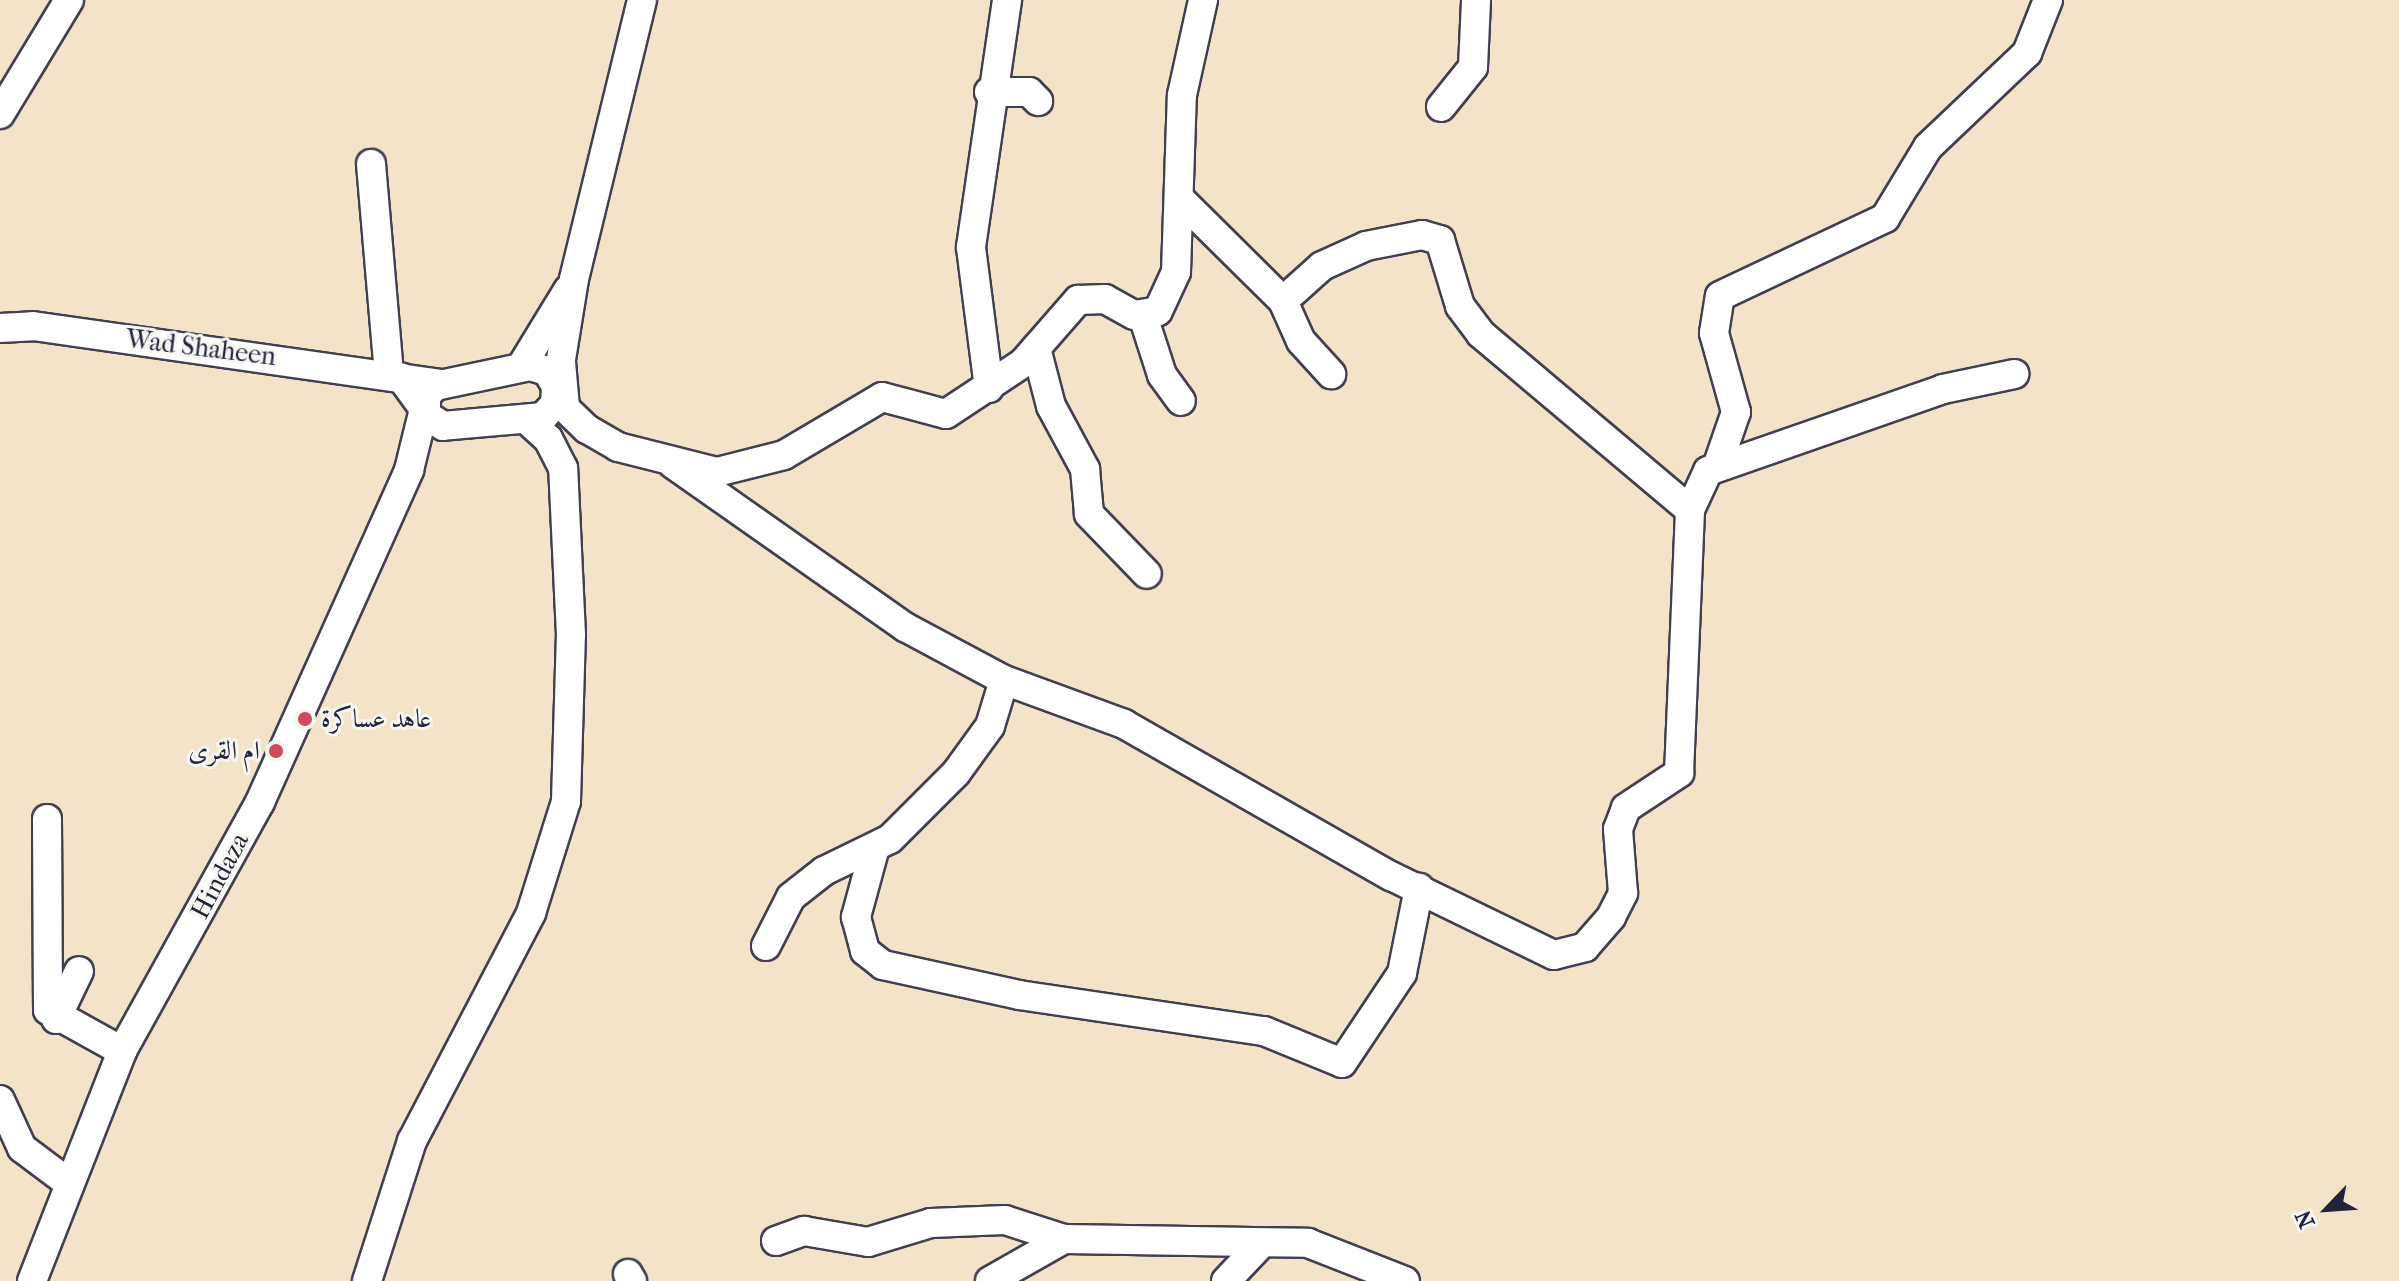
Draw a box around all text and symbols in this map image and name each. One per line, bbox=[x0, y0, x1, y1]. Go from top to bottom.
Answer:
street label: Wad Shaheen bbox=[124, 323, 278, 373]
place label: عاهد عساكرة bbox=[321, 703, 431, 735]
marker: عاهد عساكرة bbox=[296, 710, 314, 728]
place label: ام القرى bbox=[188, 735, 260, 767]
marker: ام القرى bbox=[267, 742, 285, 760]
street label: Hindaza bbox=[184, 828, 256, 924]
north arrow bbox=[2287, 1169, 2367, 1249]
text: N bbox=[2290, 1206, 2321, 1232]

